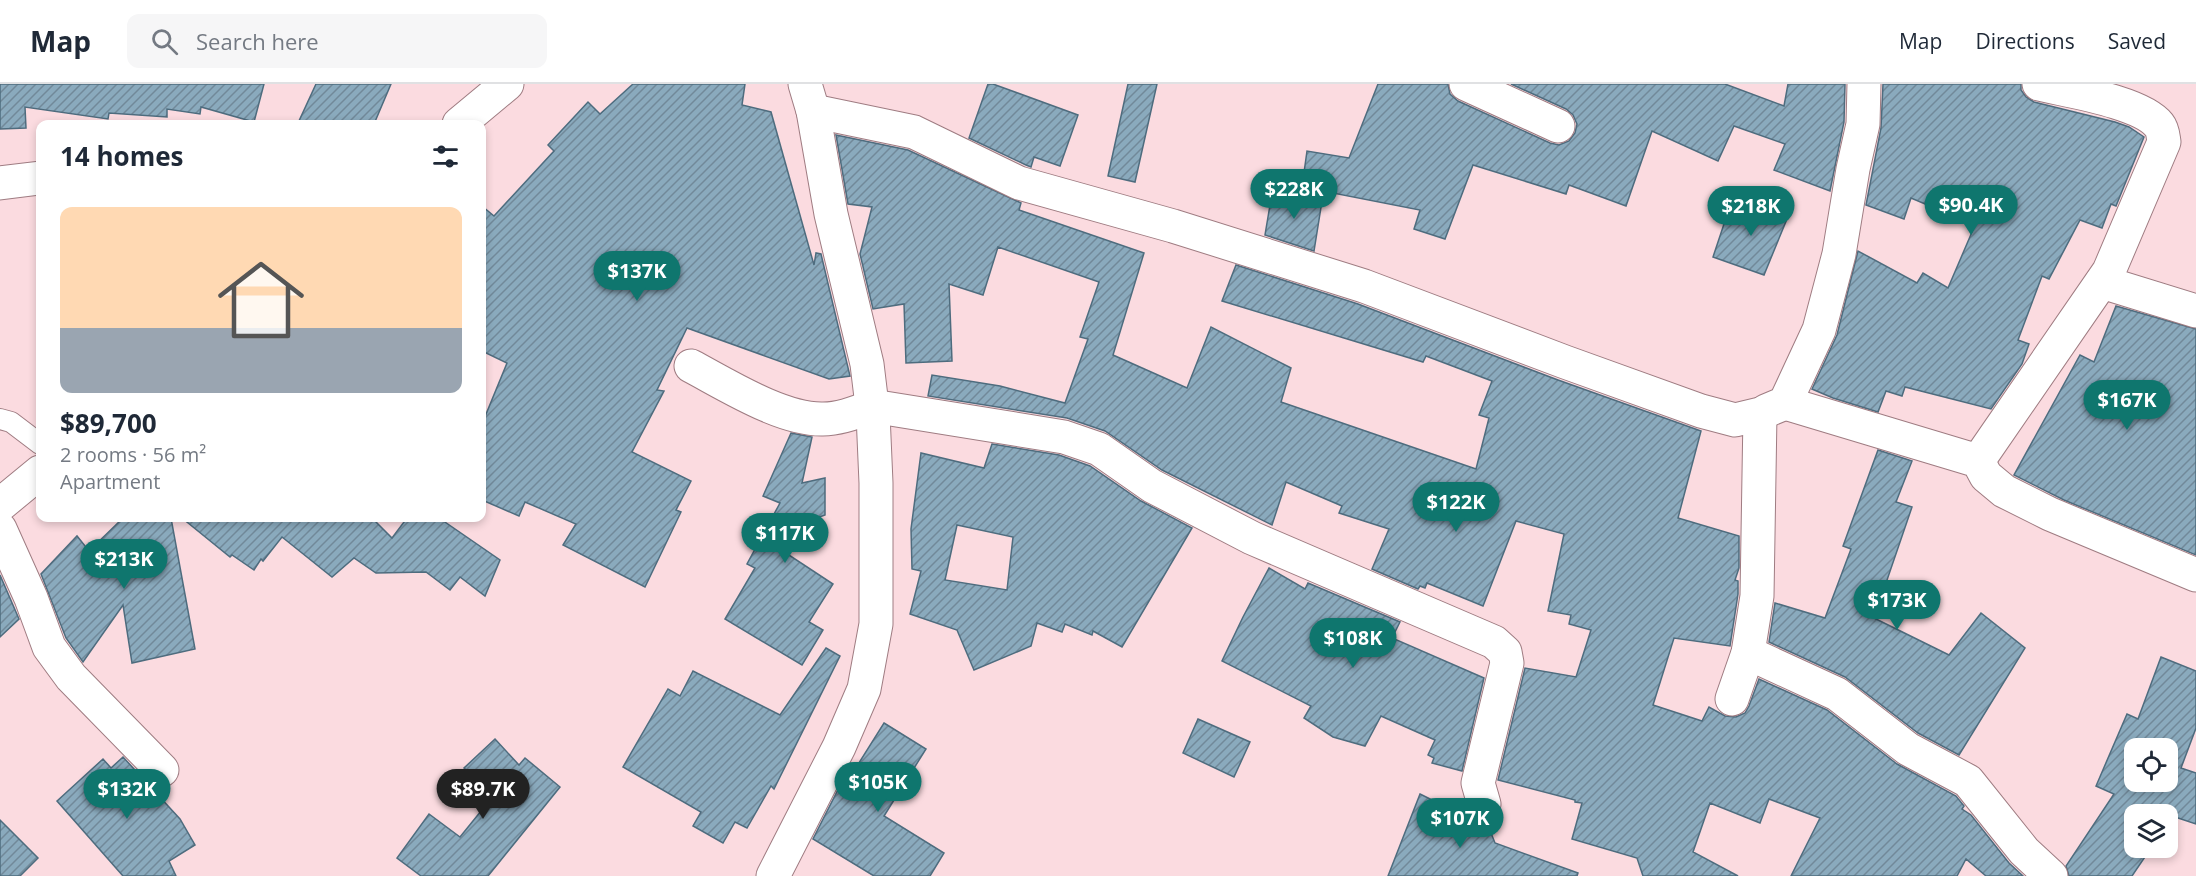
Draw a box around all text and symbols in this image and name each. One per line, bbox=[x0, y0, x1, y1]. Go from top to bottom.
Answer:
search box bbox=[127, 14, 547, 68]
text: Map bbox=[30, 22, 91, 60]
icon: search bbox=[148, 25, 181, 58]
text: Search here bbox=[196, 26, 319, 56]
text: Map bbox=[1899, 27, 1942, 55]
text: Directions bbox=[1975, 27, 2075, 55]
text: Saved bbox=[2108, 27, 2166, 55]
text: 14 homes bbox=[60, 138, 184, 174]
icon: filters bbox=[429, 140, 462, 173]
pin: $228K bbox=[1252, 169, 1336, 220]
text: $228K bbox=[1264, 175, 1324, 202]
pin: $90.4K bbox=[1922, 185, 2020, 236]
pin: $218K bbox=[1709, 186, 1793, 237]
text: $90.4K bbox=[1939, 191, 2003, 218]
text: $218K bbox=[1721, 192, 1781, 219]
icon: home bbox=[207, 246, 315, 354]
pin: $137K bbox=[595, 251, 679, 302]
text: $137K bbox=[607, 257, 667, 284]
pin: $167K bbox=[2085, 380, 2169, 431]
text: $167K bbox=[2097, 386, 2157, 413]
text: $89,700 bbox=[60, 405, 157, 441]
text: 2 rooms · 56 m² bbox=[60, 441, 206, 468]
text: Apartment bbox=[60, 468, 160, 495]
pin: $122K bbox=[1414, 482, 1498, 533]
text: $122K bbox=[1426, 488, 1486, 515]
pin: $117K bbox=[743, 513, 827, 564]
text: $117K bbox=[755, 519, 815, 546]
pin: $213K bbox=[82, 539, 166, 590]
text: $213K bbox=[94, 545, 154, 572]
pin: $173K bbox=[1855, 580, 1939, 631]
text: $173K bbox=[1867, 586, 1927, 613]
pin: $108K bbox=[1311, 618, 1395, 669]
text: $108K bbox=[1323, 624, 1383, 651]
map controls bbox=[2124, 738, 2178, 858]
button: locate bbox=[2124, 738, 2178, 792]
pin: $105K bbox=[836, 762, 920, 813]
text: $105K bbox=[848, 768, 908, 795]
pin: $132K bbox=[85, 769, 169, 820]
pin: $89.7K bbox=[434, 769, 532, 820]
text: $132K bbox=[97, 775, 157, 802]
text: $89.7K bbox=[451, 775, 515, 802]
pin: $107K bbox=[1418, 798, 1502, 849]
text: $107K bbox=[1430, 804, 1490, 831]
button: layers bbox=[2124, 804, 2178, 858]

